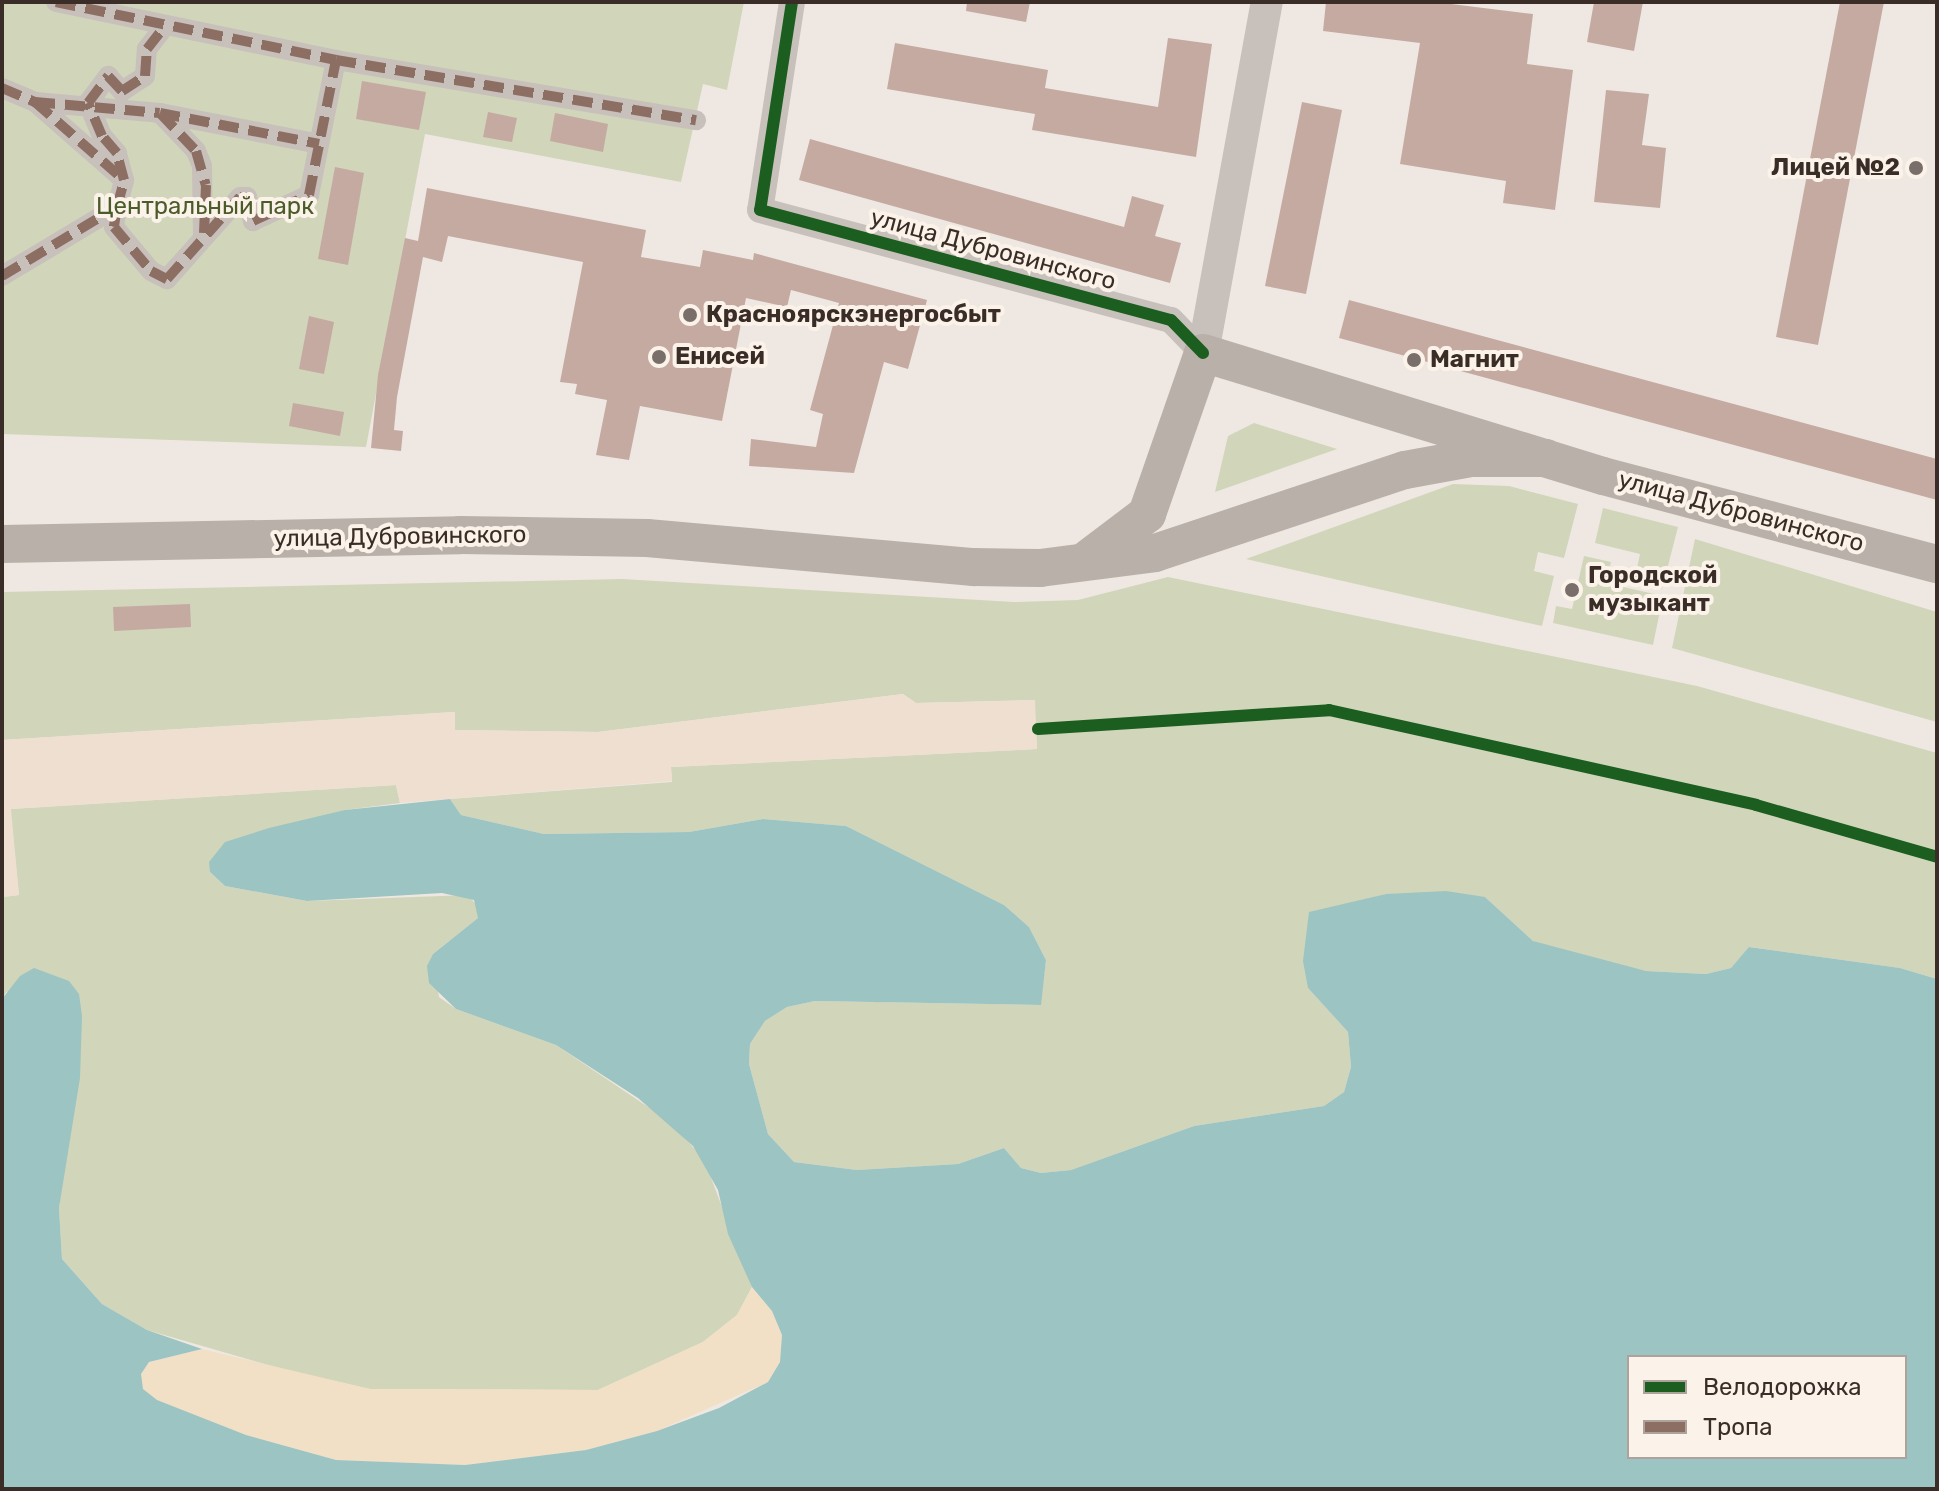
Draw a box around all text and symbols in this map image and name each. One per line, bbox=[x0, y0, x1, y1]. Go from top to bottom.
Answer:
place label: Лицей №2 bbox=[1771, 154, 1900, 182]
marker: Лицей №2 bbox=[1907, 159, 1925, 177]
park label: Центральный парк bbox=[96, 193, 314, 221]
street label: улица Дубровинского bbox=[867, 203, 1119, 297]
place label: Красноярскэнергосбыт bbox=[706, 301, 1001, 329]
marker: Красноярскэнергосбыт bbox=[681, 306, 699, 324]
place label: Енисей bbox=[675, 343, 765, 371]
place label: Магнит bbox=[1430, 346, 1519, 374]
marker: Енисей bbox=[650, 348, 668, 366]
marker: Магнит bbox=[1405, 351, 1423, 369]
street label: улица Дубровинского bbox=[1615, 465, 1867, 559]
street label: улица Дубровинского bbox=[273, 520, 527, 554]
place label: Городской музыкант bbox=[1588, 562, 1717, 618]
marker: Городской музыкант bbox=[1563, 581, 1581, 599]
legend bbox=[1627, 1355, 1907, 1459]
text: Велодорожка bbox=[1703, 1373, 1862, 1401]
text: Тропа bbox=[1703, 1413, 1772, 1441]

